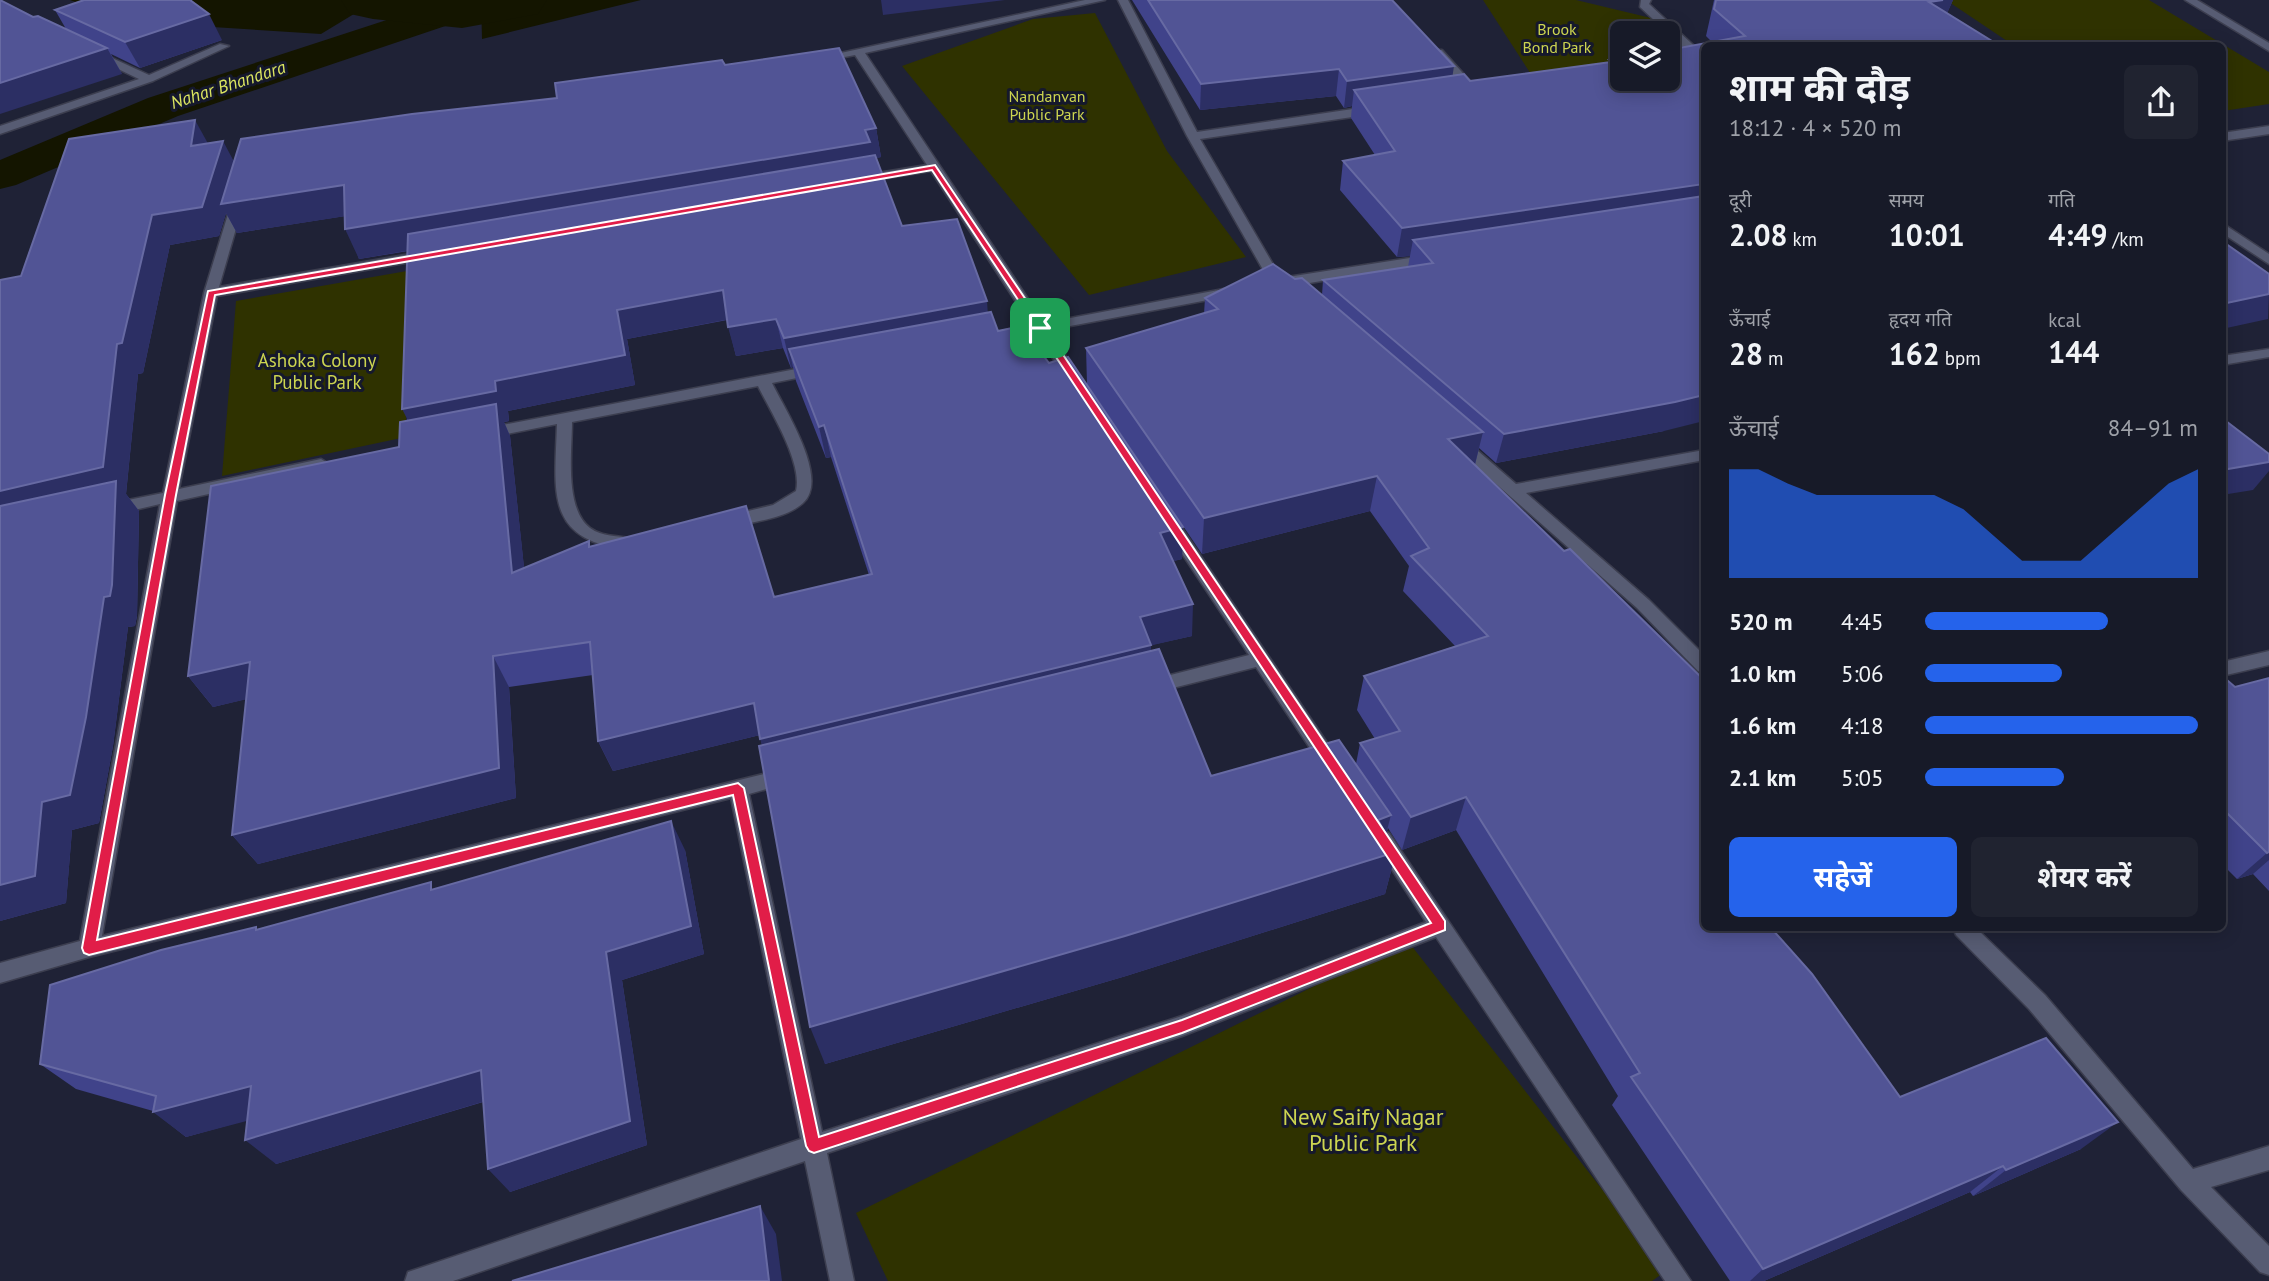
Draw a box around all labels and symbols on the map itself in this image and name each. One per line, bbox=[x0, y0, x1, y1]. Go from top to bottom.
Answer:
park label: Brook Bond Park bbox=[1523, 19, 1592, 57]
water label: Nahar Bhandara bbox=[167, 55, 288, 114]
park label: Nandanvan Public Park bbox=[1008, 86, 1086, 124]
pin bbox=[1010, 298, 1070, 358]
park label: Ashoka Colony Public Park bbox=[258, 348, 376, 394]
park label: New Saify Nagar Public Park bbox=[1282, 1102, 1444, 1157]

